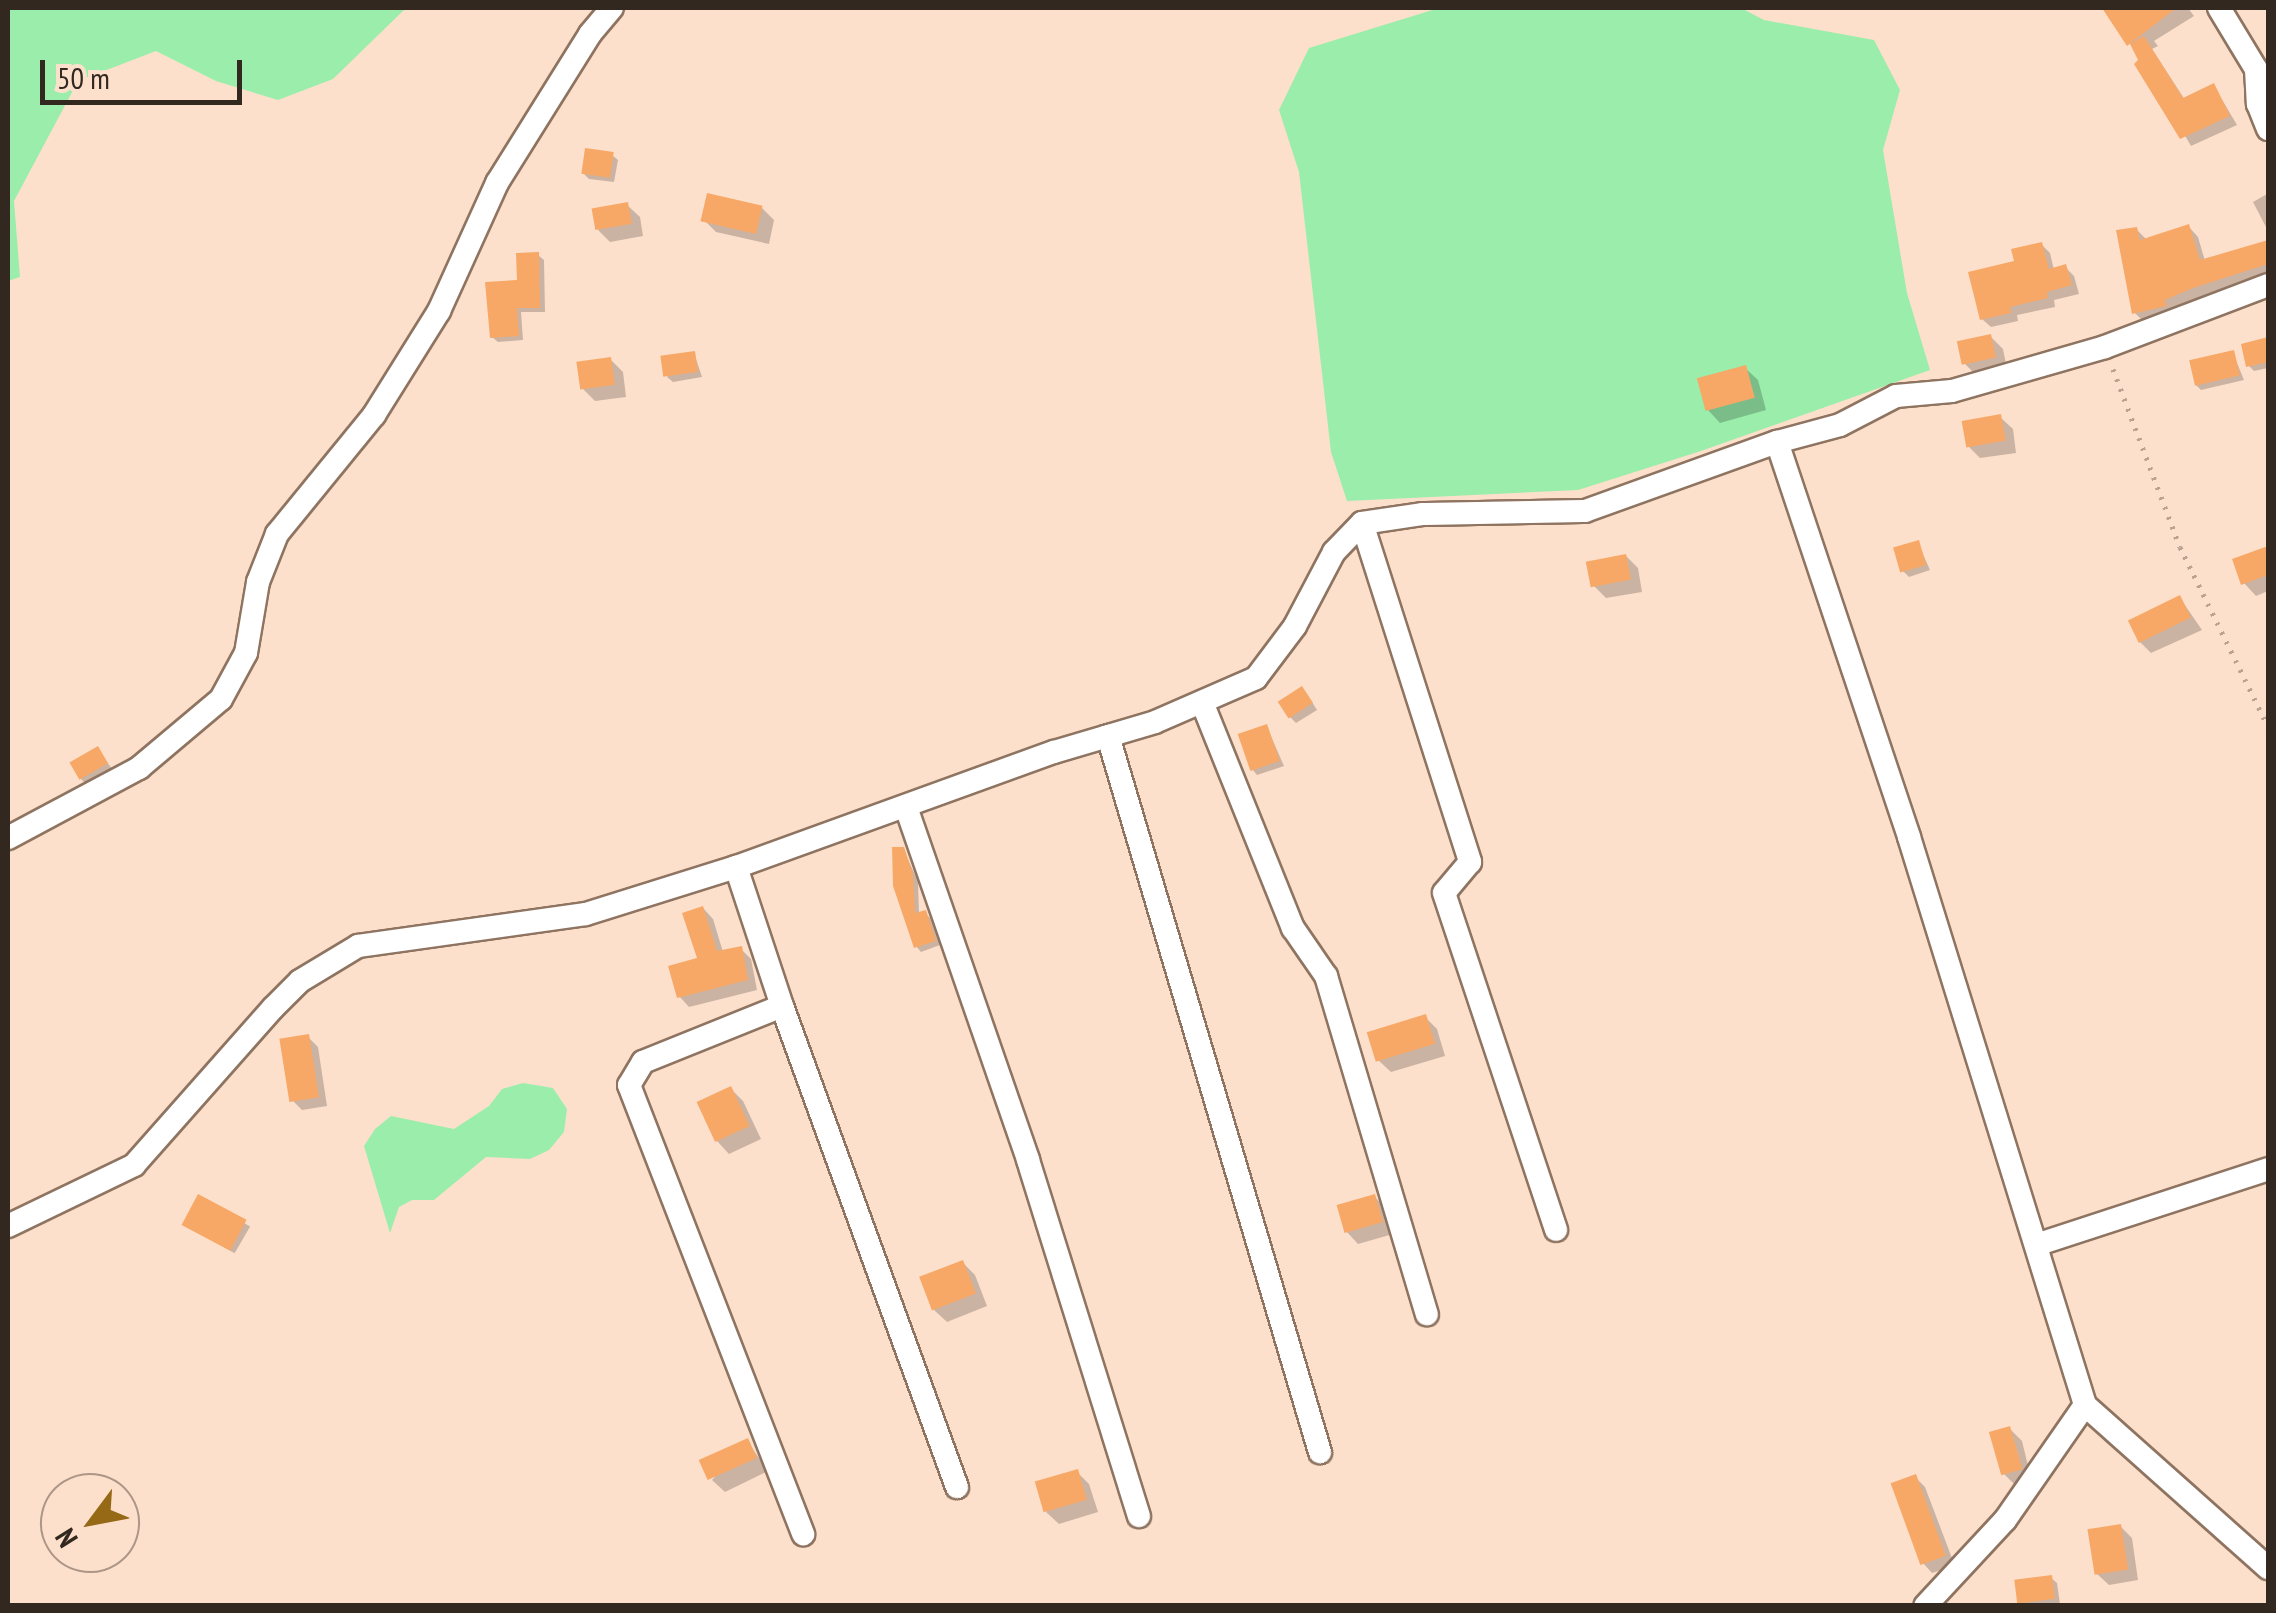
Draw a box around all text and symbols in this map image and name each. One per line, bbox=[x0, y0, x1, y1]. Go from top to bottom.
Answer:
scale bar bbox=[45, 40, 248, 102]
text: 50 m bbox=[57, 58, 110, 97]
north arrow bbox=[40, 1473, 140, 1573]
text: N bbox=[46, 1522, 86, 1554]

